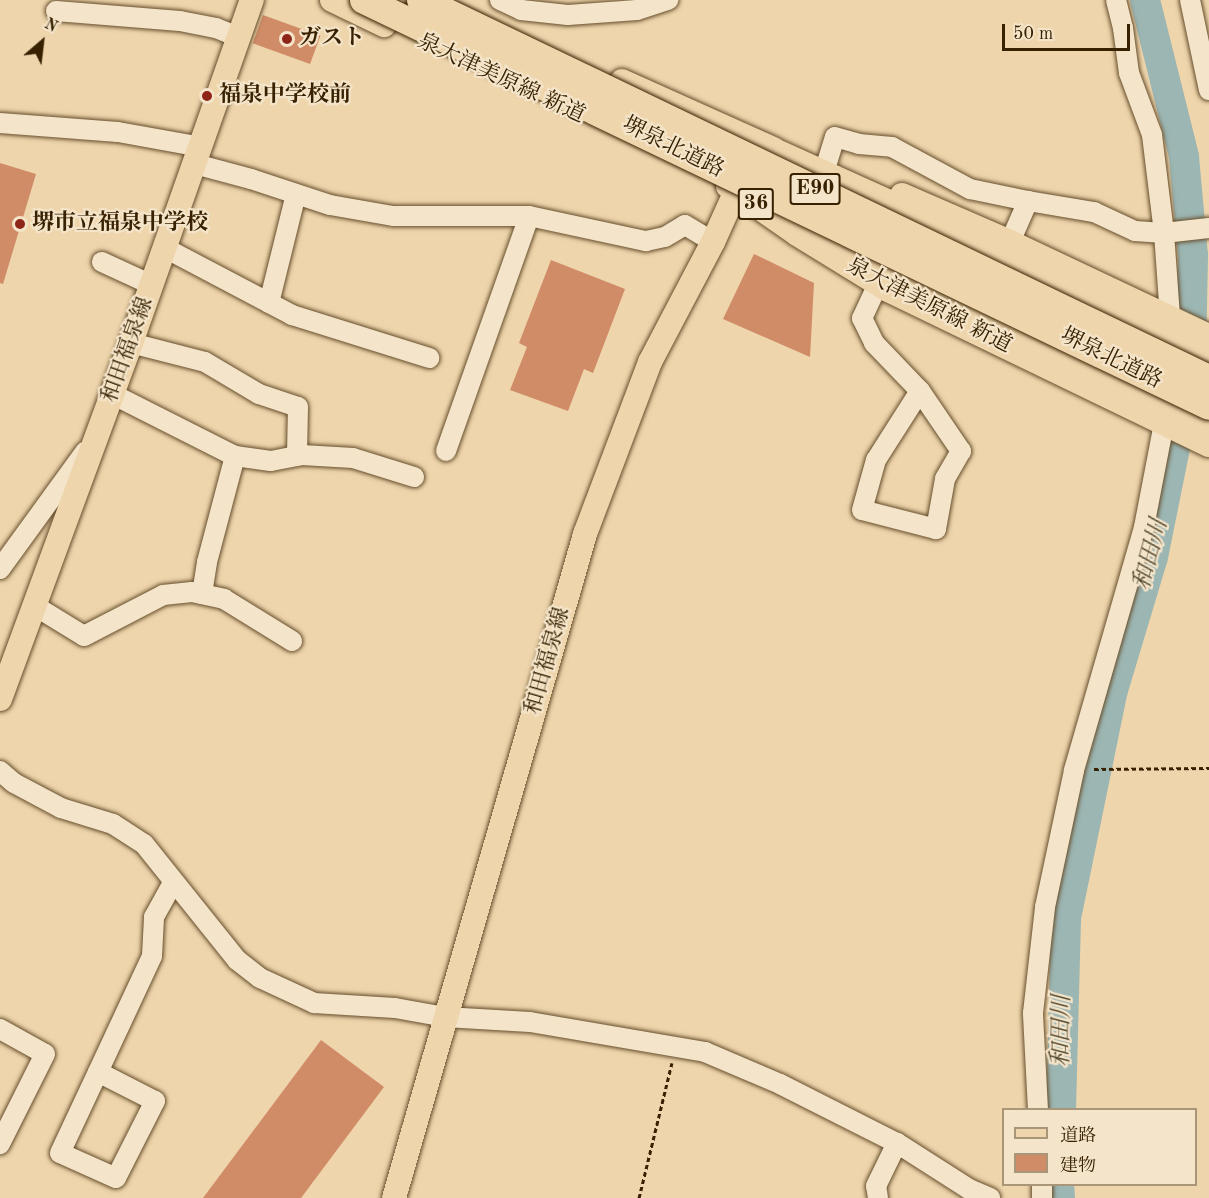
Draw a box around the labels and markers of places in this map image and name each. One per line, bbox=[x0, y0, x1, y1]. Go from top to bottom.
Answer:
place label: ガスト bbox=[299, 26, 365, 52]
marker: ガスト bbox=[280, 32, 294, 46]
place label: 福泉中学校前 bbox=[219, 83, 351, 109]
marker: 福泉中学校前 bbox=[200, 89, 214, 103]
place label: 堺市立福泉中学校 bbox=[32, 211, 208, 237]
marker: 堺市立福泉中学校 bbox=[13, 217, 27, 231]

